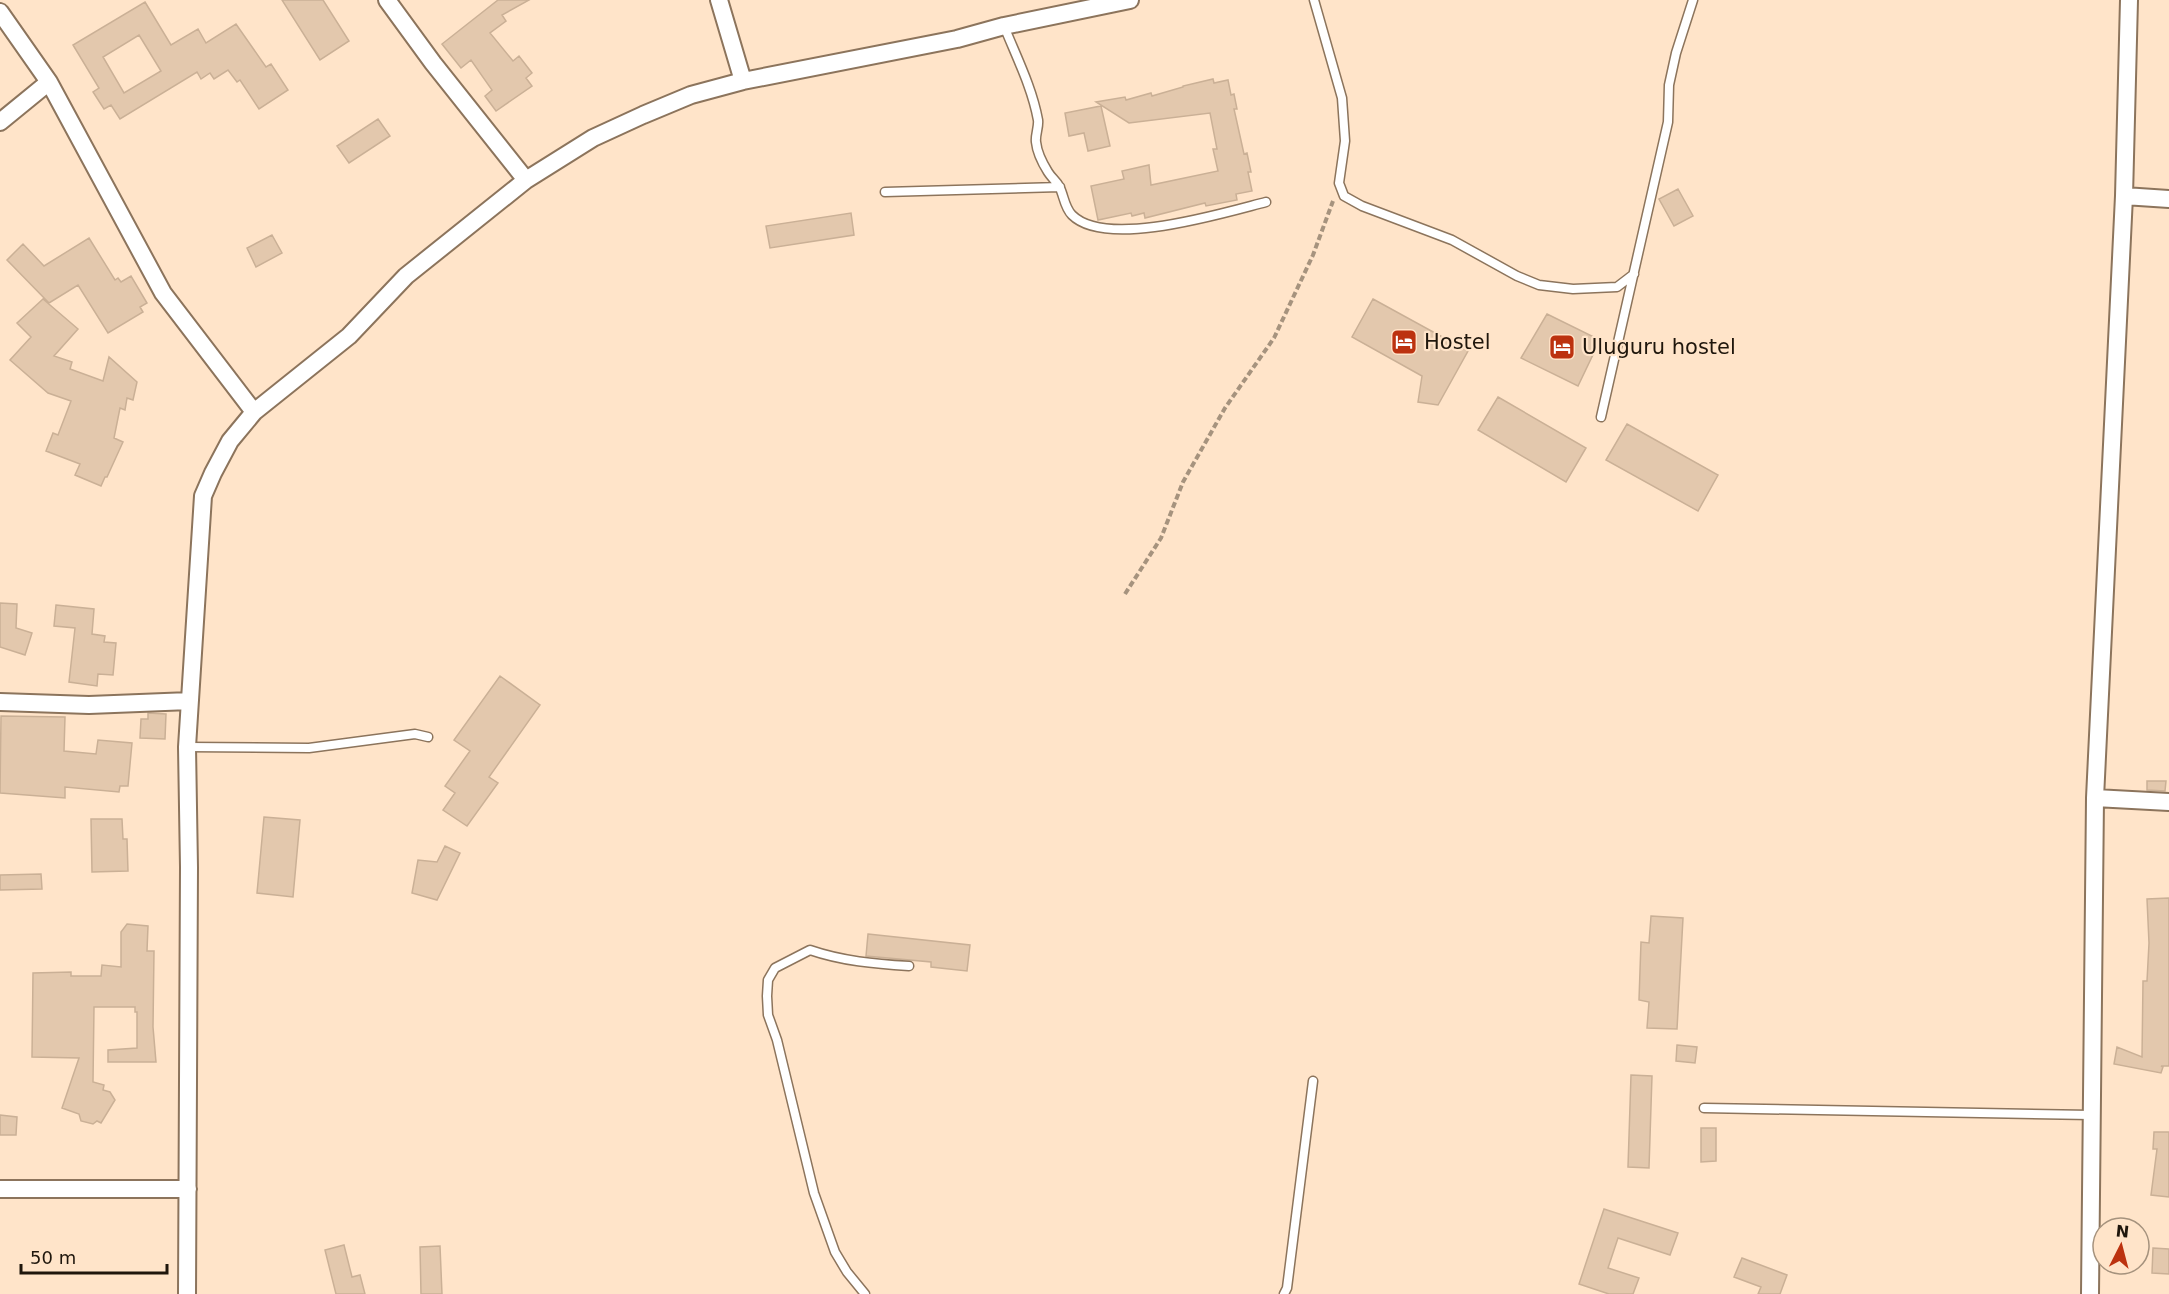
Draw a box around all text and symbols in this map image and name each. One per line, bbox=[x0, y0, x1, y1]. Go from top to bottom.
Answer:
hotel icon: Hostel bbox=[1389, 327, 1419, 357]
place label: Hostel bbox=[1424, 330, 1491, 354]
hotel icon: Uluguru hostel bbox=[1547, 332, 1577, 362]
place label: Uluguru hostel bbox=[1582, 335, 1736, 359]
north arrow bbox=[2091, 1216, 2151, 1276]
text: N bbox=[2115, 1221, 2130, 1242]
scale bar bbox=[21, 1237, 166, 1275]
text: 50 m bbox=[30, 1247, 76, 1268]

